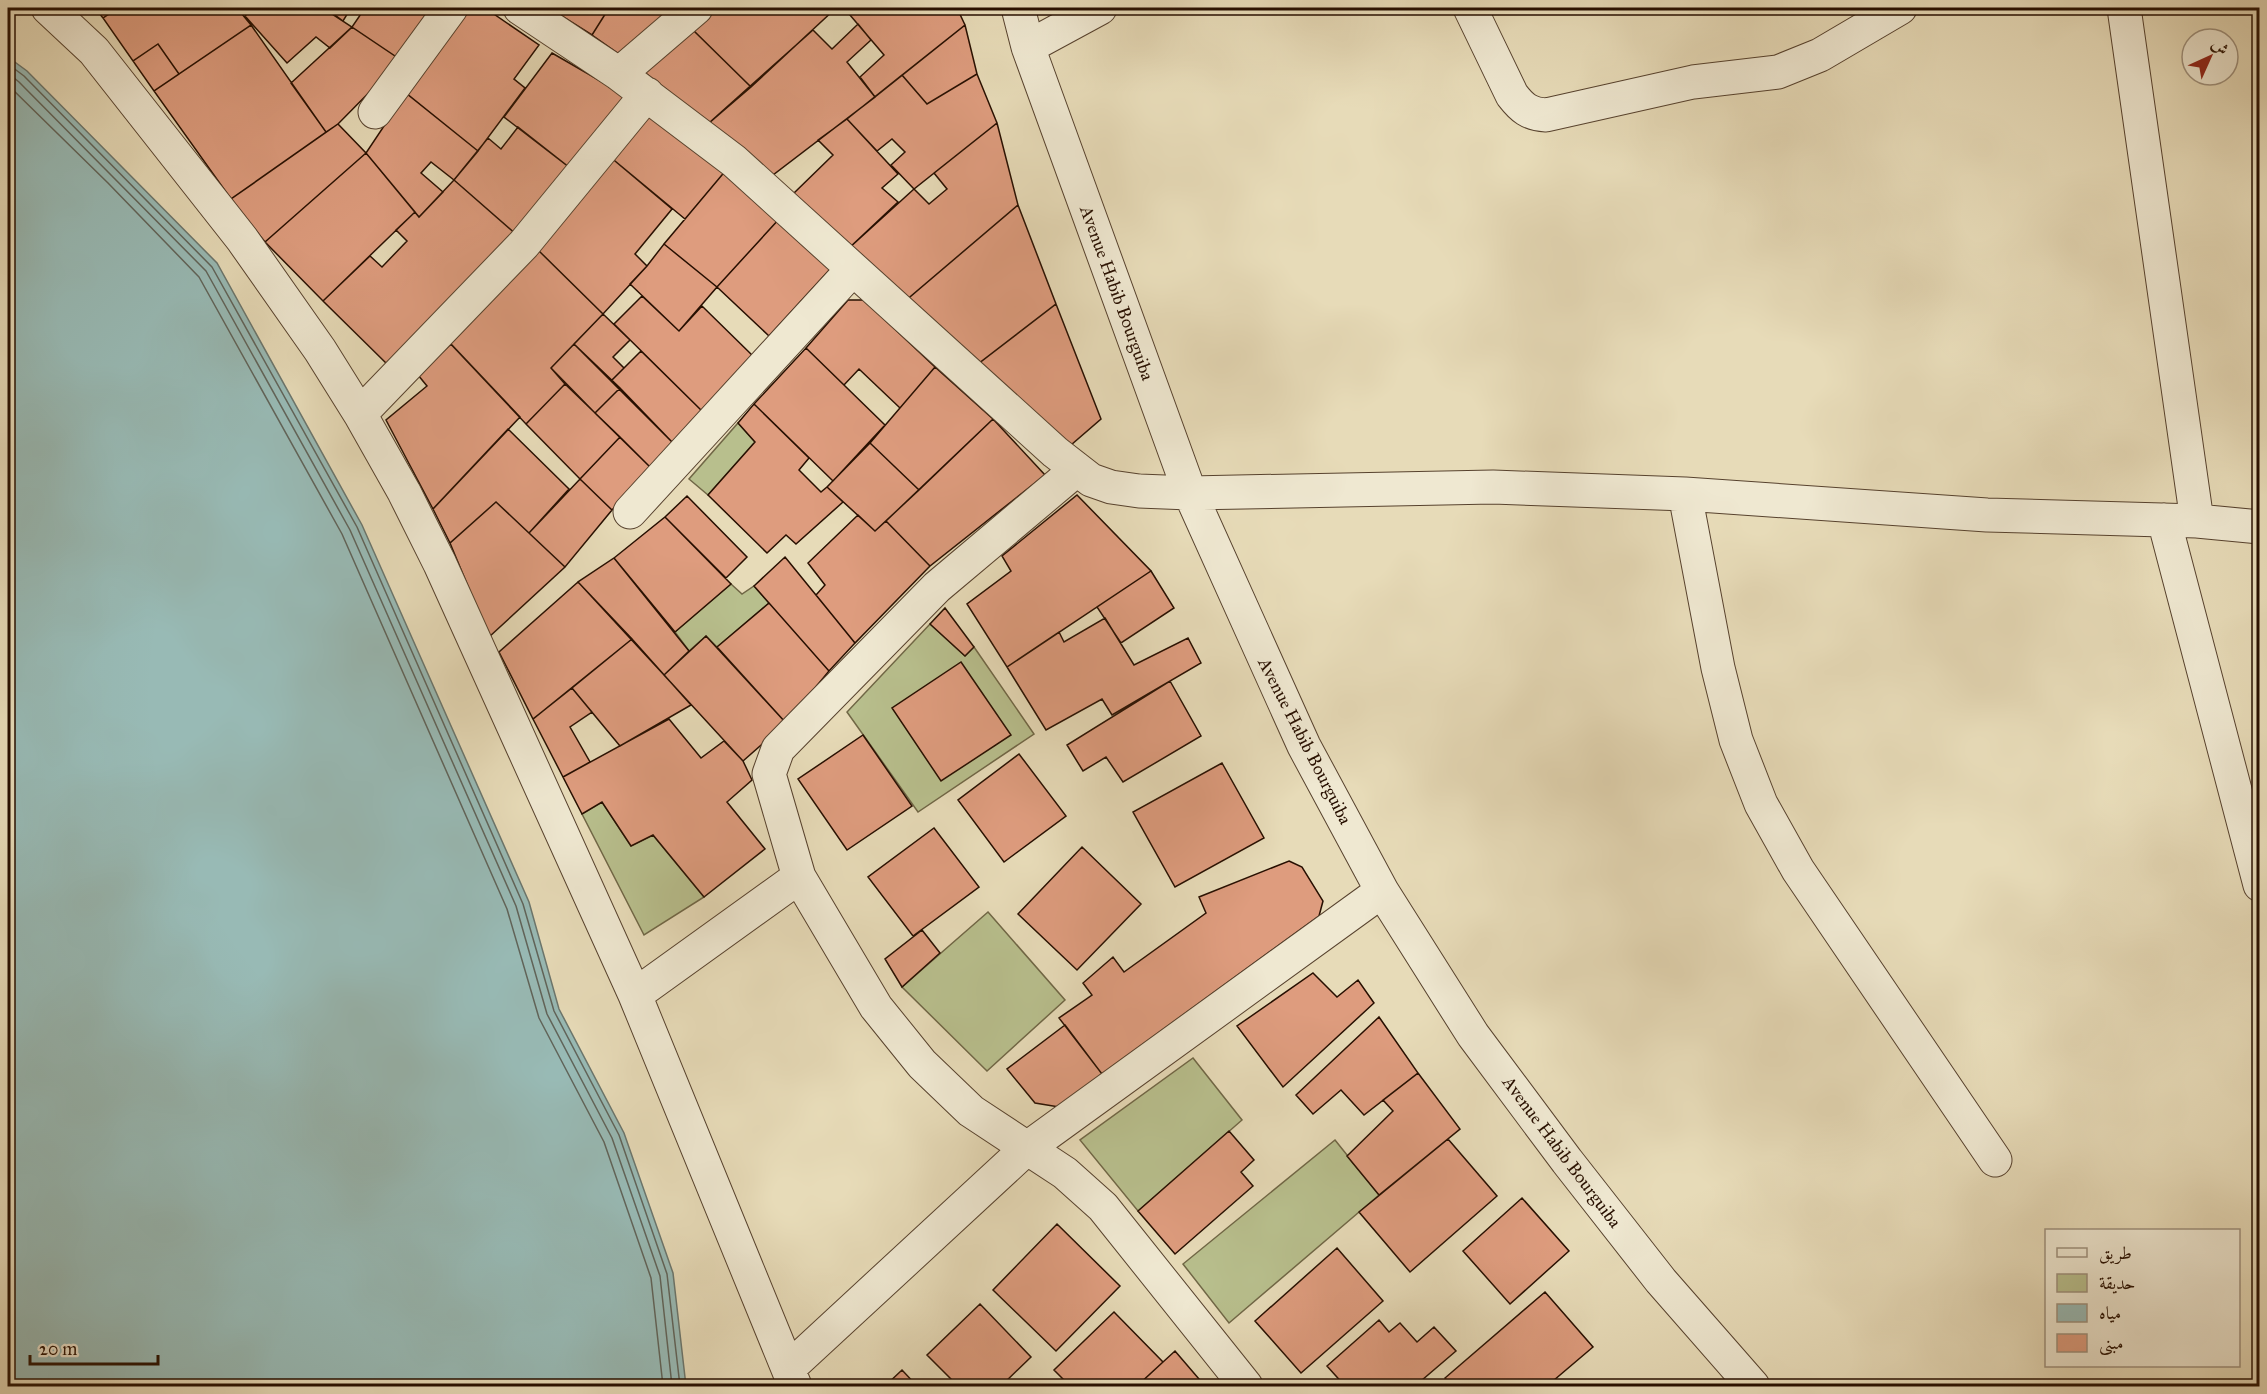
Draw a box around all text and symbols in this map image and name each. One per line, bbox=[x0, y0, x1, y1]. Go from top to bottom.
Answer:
north arrow bbox=[2180, 27, 2240, 87]
text: ش bbox=[2208, 34, 2233, 59]
street label: Avenue Habib Bourguiba bbox=[1074, 202, 1159, 384]
street label: Avenue Habib Bourguiba bbox=[1252, 653, 1357, 829]
street label: Avenue Habib Bourguiba bbox=[1496, 1071, 1626, 1233]
legend bbox=[2045, 1229, 2240, 1367]
text: طريق bbox=[2099, 1242, 2132, 1265]
text: حديقة bbox=[2099, 1272, 2135, 1294]
text: مياه bbox=[2099, 1302, 2121, 1324]
scale bar bbox=[30, 1328, 158, 1366]
text: مبنى bbox=[2099, 1332, 2124, 1356]
text: 20 m bbox=[39, 1338, 77, 1360]

